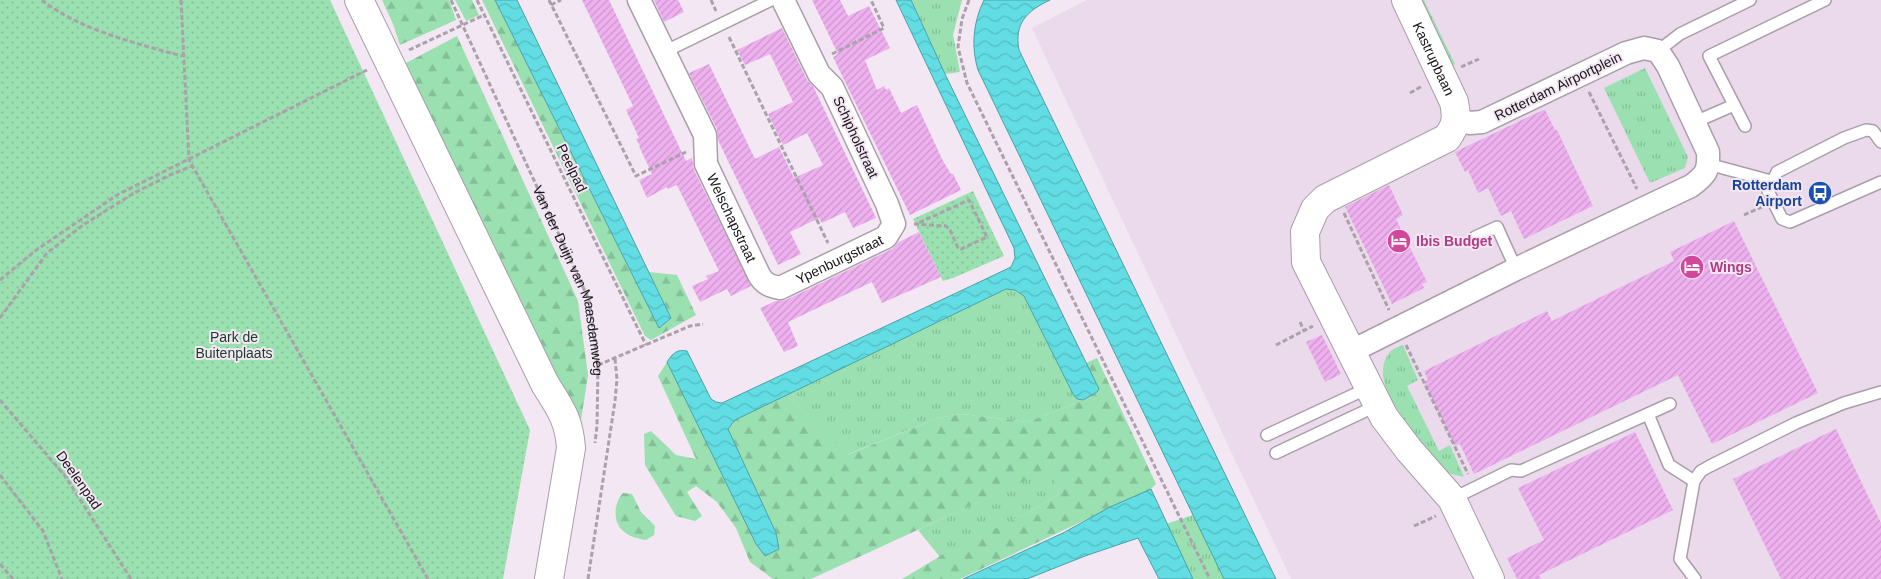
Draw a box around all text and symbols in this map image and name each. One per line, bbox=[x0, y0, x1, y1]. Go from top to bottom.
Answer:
street label: Kastrupbaan bbox=[1410, 19, 1458, 98]
street label: Rotterdam Airportplein bbox=[1492, 48, 1624, 124]
street label: Schipholstraat bbox=[830, 93, 882, 181]
street label: Peelpad bbox=[554, 141, 590, 195]
street label: Welschapstraat bbox=[704, 171, 760, 265]
place label: Rotterdam Airport bbox=[1732, 177, 1802, 209]
bus stop icon: Rotterdam Airport bbox=[1807, 180, 1833, 206]
street label: Van der Duijn van Maasdamweg bbox=[529, 183, 606, 376]
hotel icon: Ibis Budget bbox=[1386, 228, 1412, 254]
street label: Ypenburgstraat bbox=[793, 232, 886, 287]
place label: Ibis Budget bbox=[1416, 233, 1493, 249]
hotel icon: Wings bbox=[1679, 254, 1705, 280]
place label: Wings bbox=[1710, 259, 1752, 275]
park label: Park de Buitenplaats bbox=[195, 329, 273, 361]
street label: Deelenpad bbox=[53, 448, 105, 512]

